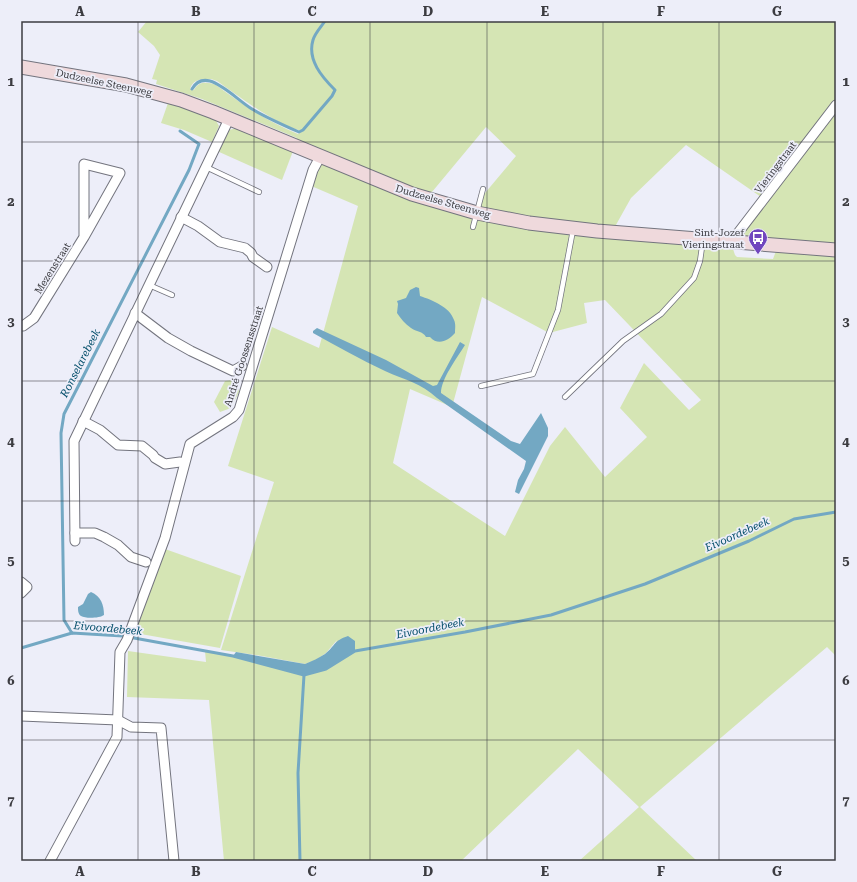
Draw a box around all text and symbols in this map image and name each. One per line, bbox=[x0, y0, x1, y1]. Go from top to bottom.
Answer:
text: A bbox=[75, 4, 85, 19]
text: B bbox=[191, 4, 201, 19]
text: C bbox=[307, 4, 317, 19]
text: D bbox=[423, 4, 433, 19]
text: E bbox=[541, 4, 549, 19]
text: F bbox=[657, 4, 665, 19]
text: G bbox=[772, 4, 782, 19]
street label: Dudzeelse Steenweg bbox=[55, 67, 153, 98]
text: 1 bbox=[7, 74, 15, 89]
text: 1 bbox=[842, 74, 850, 89]
street label: Vieringstraat bbox=[752, 139, 799, 195]
street label: Dudzeelse Steenweg bbox=[394, 183, 492, 220]
text: 2 bbox=[7, 194, 15, 209]
text: 2 bbox=[842, 194, 850, 209]
place label: Sint-Jozef Vieringstraat bbox=[682, 227, 745, 250]
bus stop icon: Sint-Jozef Vieringstraat bbox=[747, 227, 769, 255]
street label: Mezenstraat bbox=[32, 240, 73, 296]
street label: André Goossensstraat bbox=[222, 304, 265, 408]
text: 3 bbox=[7, 314, 15, 329]
text: 3 bbox=[842, 314, 850, 329]
water label: Ronselarebeek bbox=[57, 327, 103, 400]
text: 4 bbox=[7, 434, 15, 449]
text: 4 bbox=[842, 434, 850, 449]
water label: Eivoordebeek bbox=[702, 514, 771, 555]
text: 5 bbox=[7, 553, 15, 568]
text: 5 bbox=[842, 553, 850, 568]
water label: Eivoordebeek bbox=[394, 616, 465, 642]
water label: Eivoordebeek bbox=[72, 619, 143, 638]
text: 6 bbox=[7, 673, 15, 688]
text: 6 bbox=[842, 673, 850, 688]
text: 7 bbox=[7, 793, 15, 808]
text: 7 bbox=[842, 793, 850, 808]
text: A bbox=[75, 864, 85, 879]
text: B bbox=[191, 864, 201, 879]
text: C bbox=[307, 864, 317, 879]
text: D bbox=[423, 864, 433, 879]
text: E bbox=[541, 864, 549, 879]
text: F bbox=[657, 864, 665, 879]
text: G bbox=[772, 864, 782, 879]

